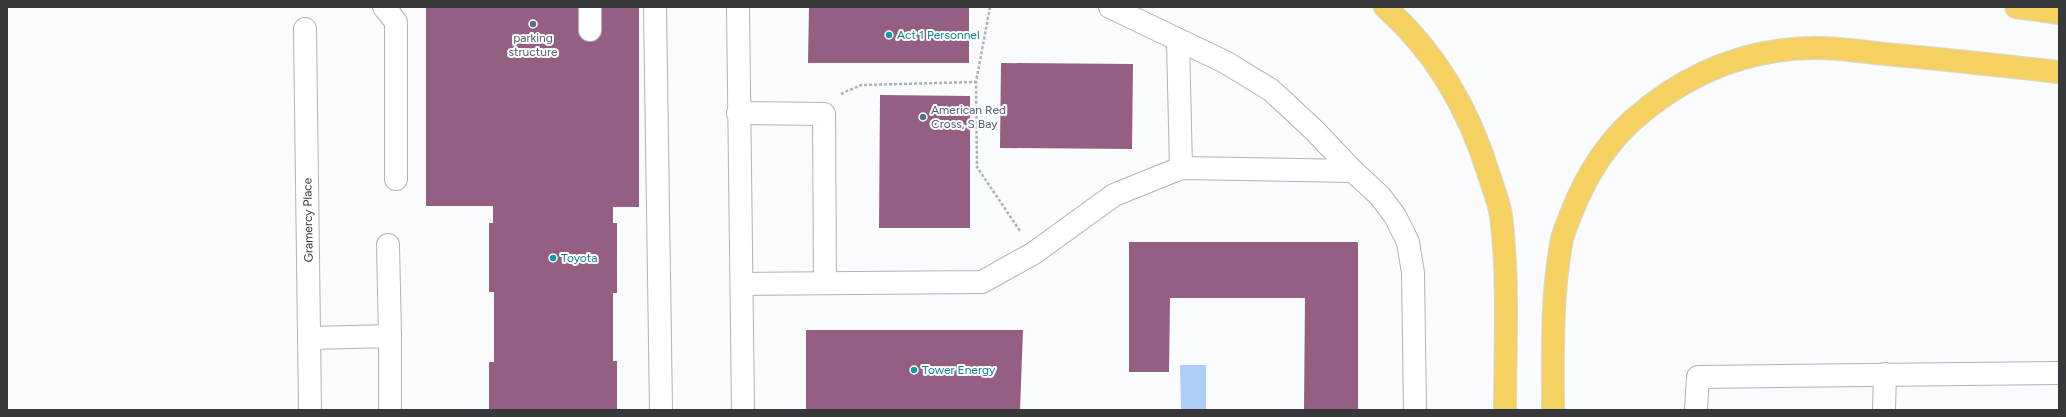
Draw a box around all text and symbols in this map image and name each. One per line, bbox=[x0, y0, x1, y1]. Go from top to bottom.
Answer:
marker: parking structure bbox=[528, 19, 538, 29]
place label: Act 1 Personnel bbox=[897, 28, 980, 42]
marker: Act 1 Personnel bbox=[884, 30, 894, 40]
place label: parking structure bbox=[508, 31, 558, 59]
place label: American Red Cross, S Bay bbox=[931, 103, 1006, 131]
marker: American Red Cross, S Bay bbox=[918, 112, 928, 122]
street label: Gramercy Place bbox=[300, 177, 316, 262]
place label: Toyota bbox=[561, 251, 597, 265]
marker: Toyota bbox=[548, 253, 558, 263]
place label: Tower Energy bbox=[922, 363, 996, 377]
marker: Tower Energy bbox=[909, 365, 919, 375]

